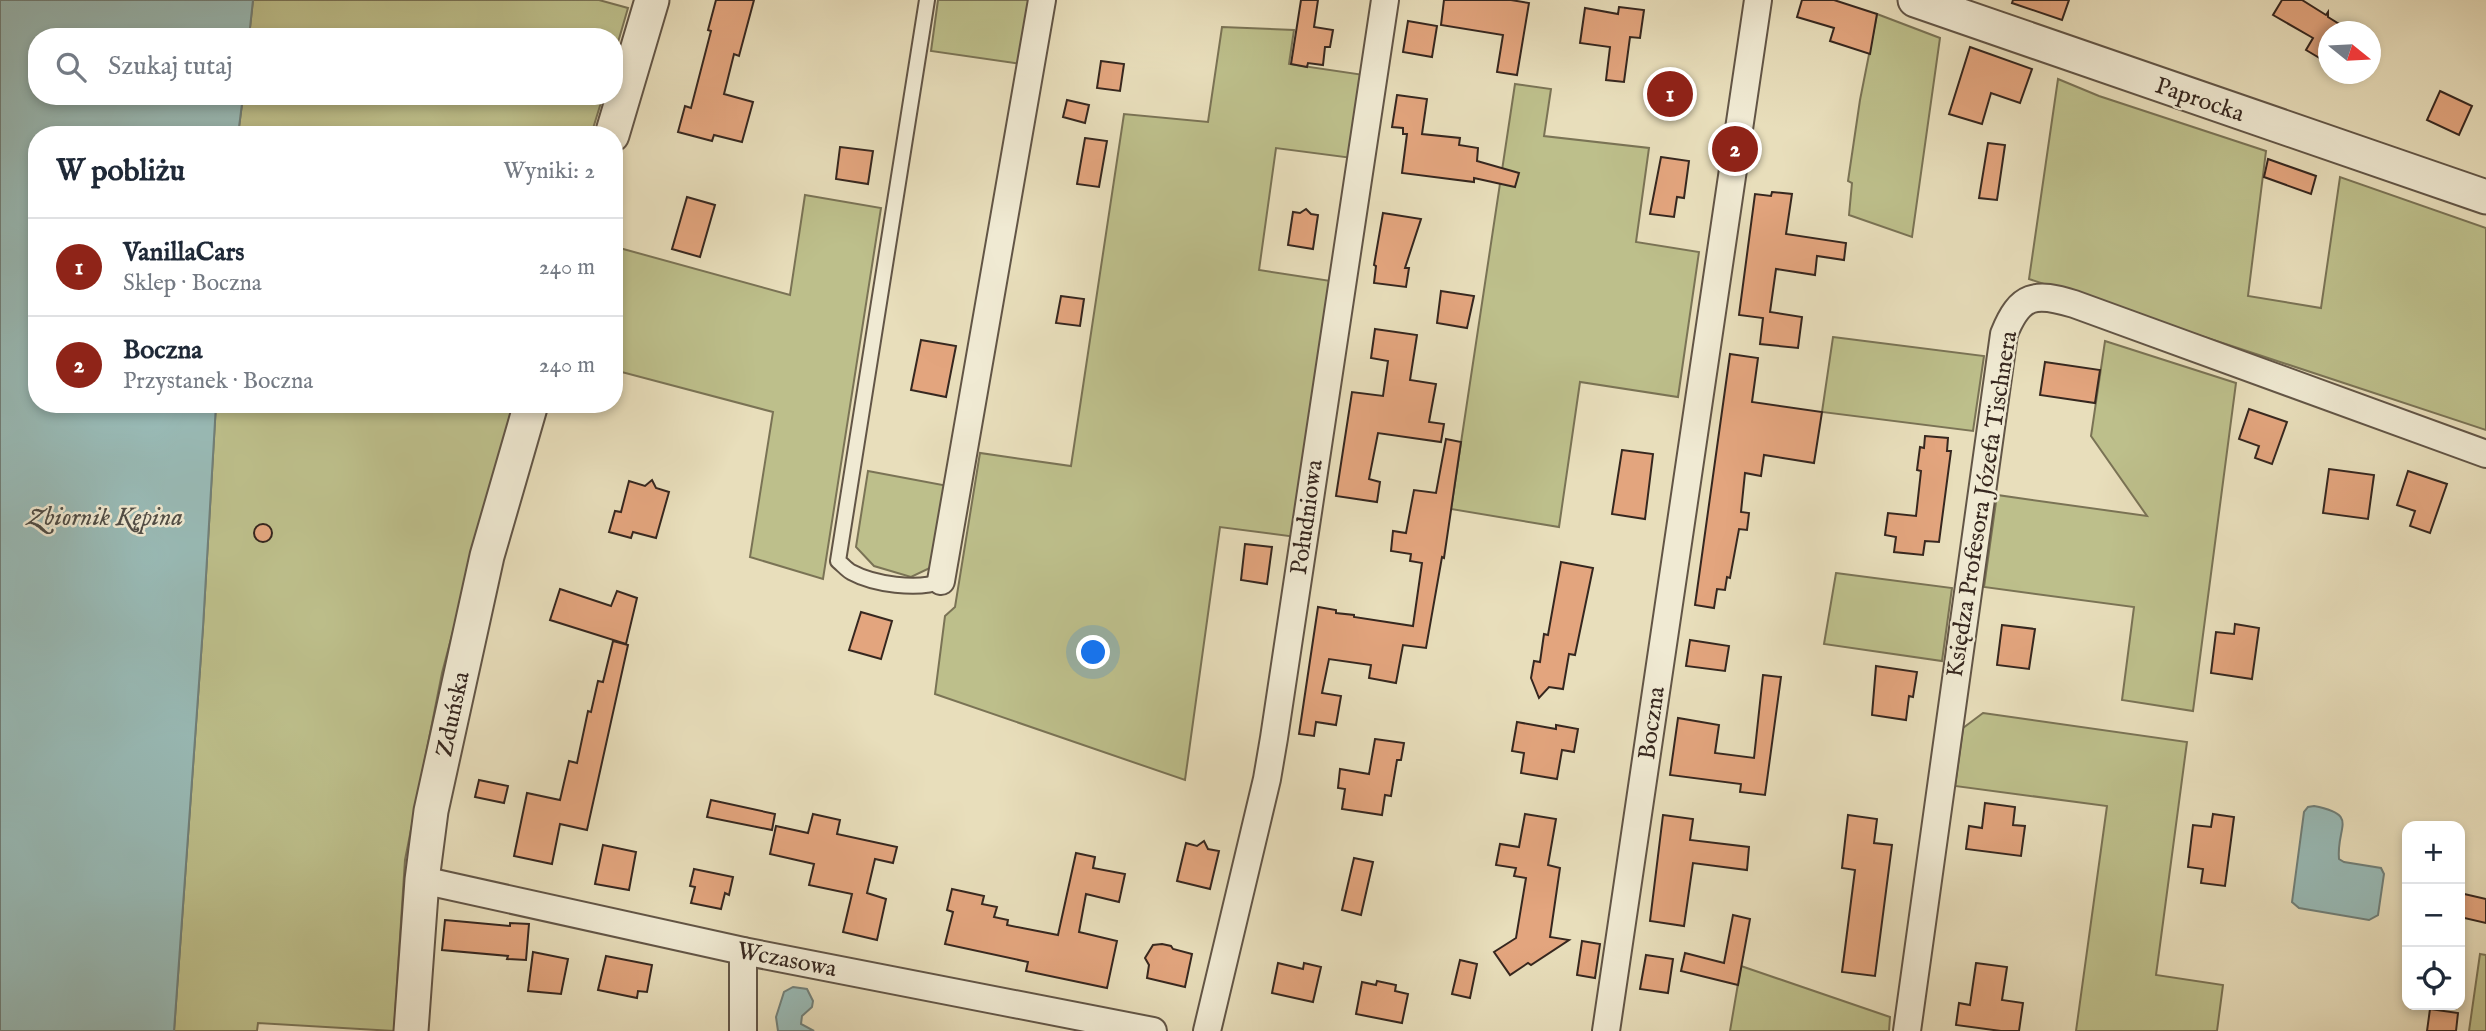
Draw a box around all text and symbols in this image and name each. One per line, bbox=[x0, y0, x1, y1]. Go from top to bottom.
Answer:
north arrow bbox=[2318, 21, 2381, 84]
search box bbox=[28, 28, 623, 105]
icon: search bbox=[52, 48, 90, 86]
text: Szukaj tutaj bbox=[108, 50, 233, 83]
pin: 1 bbox=[1647, 68, 1693, 120]
street label: Paprocka bbox=[2151, 71, 2249, 130]
pin: 2 bbox=[1712, 123, 1758, 175]
text: W pobliżu bbox=[56, 153, 185, 191]
text: Wyniki: 2 bbox=[503, 157, 595, 186]
text: VanillaCars bbox=[123, 236, 244, 269]
text: 1 bbox=[75, 253, 83, 282]
text: 240 m bbox=[539, 253, 595, 282]
text: Sklep · Boczna bbox=[123, 269, 262, 298]
street label: Księdza Profesora Józefa Tischnera bbox=[1940, 328, 2025, 680]
text: Boczna bbox=[123, 334, 203, 367]
text: 2 bbox=[74, 351, 84, 380]
text: 240 m bbox=[539, 351, 595, 380]
text: Przystanek · Boczna bbox=[123, 367, 313, 396]
street label: Południowa bbox=[1284, 457, 1331, 577]
water label: Zbiornik Kępina bbox=[25, 501, 183, 535]
your location bbox=[1076, 635, 1110, 669]
street label: Zduńska bbox=[429, 668, 478, 760]
street label: Boczna bbox=[1632, 684, 1673, 762]
map controls bbox=[2402, 821, 2465, 1010]
button: + bbox=[2402, 821, 2465, 884]
button: − bbox=[2402, 884, 2465, 947]
street label: Wczasowa bbox=[734, 936, 840, 985]
button: locate bbox=[2402, 947, 2465, 1010]

